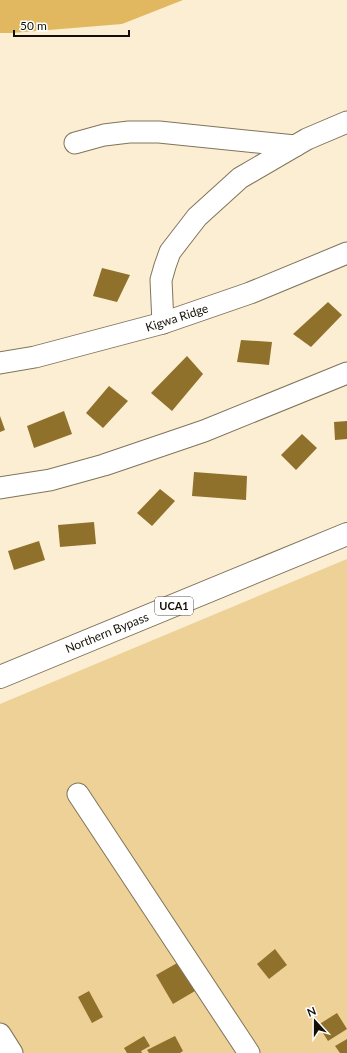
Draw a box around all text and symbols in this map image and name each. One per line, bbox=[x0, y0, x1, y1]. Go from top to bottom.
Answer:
scale bar bbox=[14, 12, 129, 38]
text: 50 m bbox=[20, 18, 47, 33]
street label: Kigwa Ridge bbox=[144, 300, 210, 335]
road number: UCA1 bbox=[155, 597, 193, 615]
street label: Northern Bypass bbox=[63, 609, 151, 656]
north arrow bbox=[295, 1001, 335, 1041]
text: N bbox=[305, 1004, 318, 1019]

